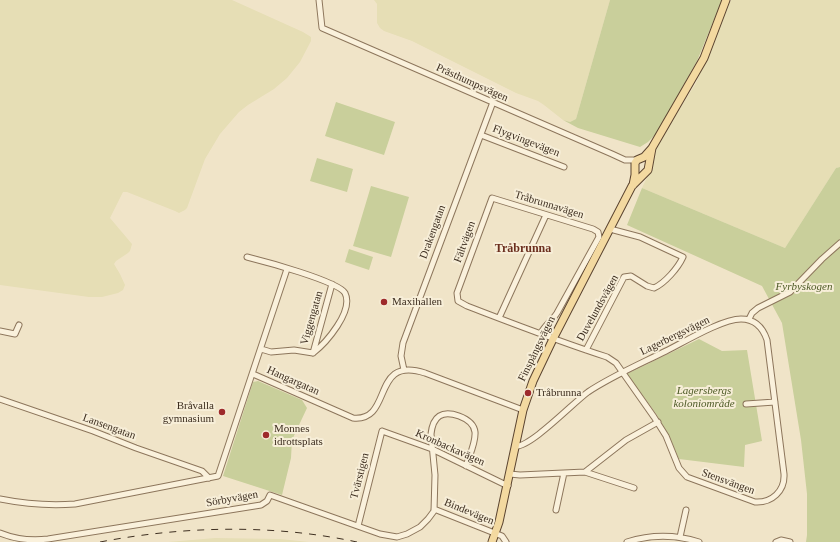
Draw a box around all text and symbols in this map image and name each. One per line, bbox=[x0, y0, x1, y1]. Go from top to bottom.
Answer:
street label: Prästhumpsvägen bbox=[434, 61, 510, 105]
street label: Flygvingevägen bbox=[491, 122, 561, 160]
street label: Tråbrunnavägen bbox=[513, 188, 585, 222]
street label: Drakengatan bbox=[417, 203, 449, 261]
street label: Fältvägen bbox=[451, 219, 479, 265]
district label: Tråbrunna bbox=[495, 242, 551, 256]
street label: Duvelundsvägen bbox=[574, 272, 622, 344]
park label: Fyrbyskogen bbox=[776, 280, 832, 294]
street label: Viggengatan bbox=[298, 289, 326, 347]
place label: Maxihallen bbox=[392, 295, 442, 309]
marker: Maxihallen bbox=[379, 297, 389, 307]
street label: Finspångsvägen bbox=[516, 314, 558, 384]
street label: Lagerbergsvägen bbox=[638, 314, 712, 358]
street label: Hangargatan bbox=[265, 364, 321, 398]
park label: Lagersbergs koloniområde bbox=[673, 384, 735, 410]
place label: Tråbrunna bbox=[536, 386, 581, 400]
marker: Tråbrunna bbox=[523, 388, 533, 398]
place label: Bråvalla gymnasium bbox=[163, 399, 214, 425]
marker: Bråvalla gymnasium bbox=[217, 407, 227, 417]
street label: Lansengatan bbox=[81, 411, 137, 443]
place label: Monnes idrottsplats bbox=[274, 422, 323, 448]
street label: Kronbackavägen bbox=[413, 427, 487, 469]
marker: Monnes idrottsplats bbox=[261, 430, 271, 440]
street label: Tvärstigen bbox=[348, 452, 372, 500]
street label: Stensvängen bbox=[700, 466, 756, 498]
street label: Sörbyvägen bbox=[205, 488, 259, 510]
street label: Bindevägen bbox=[442, 496, 496, 528]

